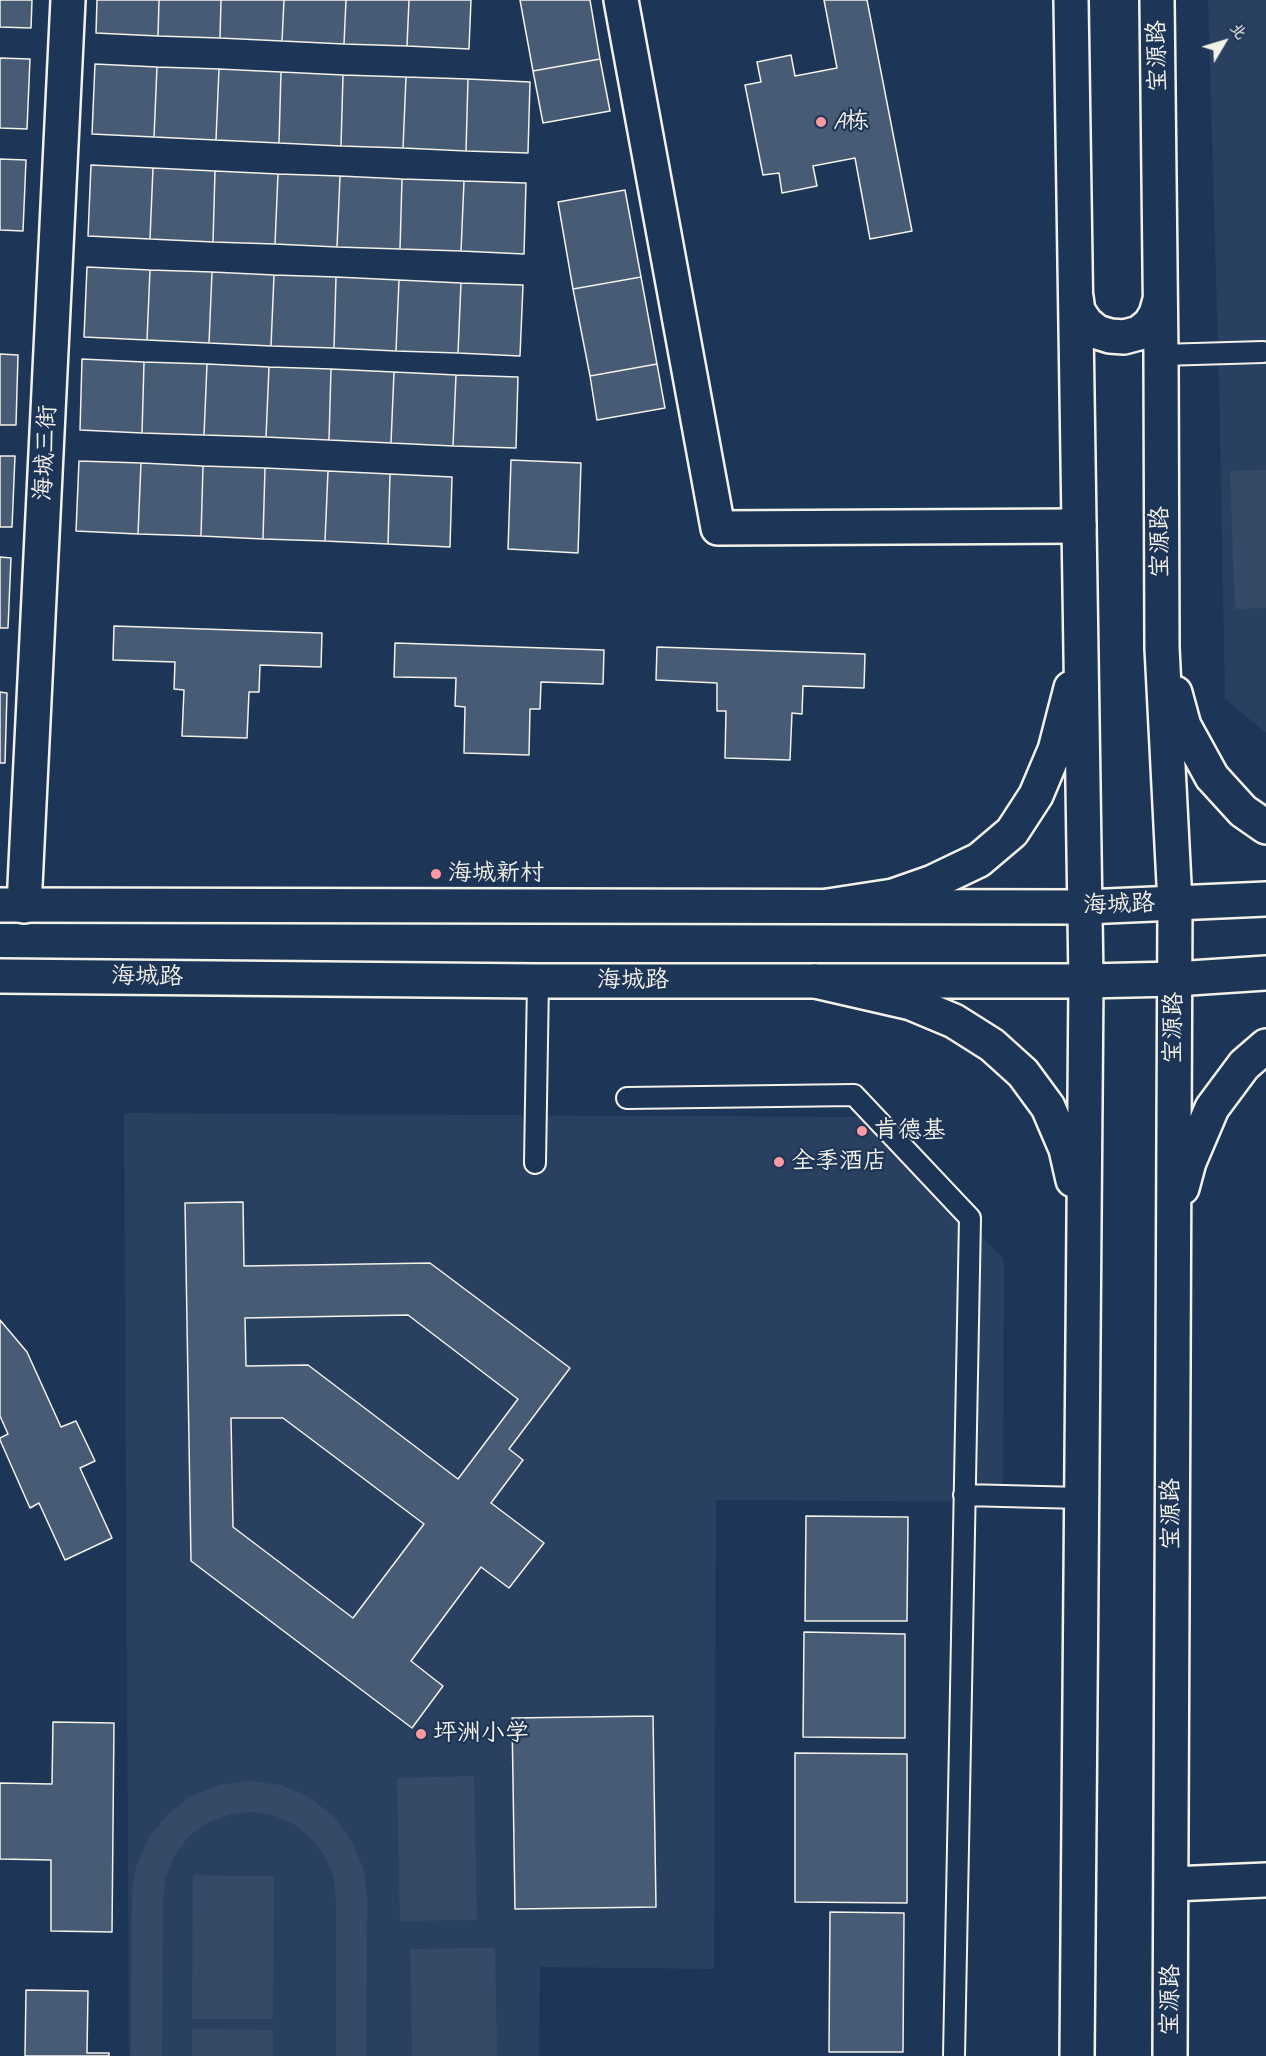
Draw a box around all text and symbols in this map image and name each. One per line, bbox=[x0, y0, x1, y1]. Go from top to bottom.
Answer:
north arrow bbox=[1194, 12, 1254, 72]
text: 北 bbox=[1225, 18, 1251, 43]
street label: 宝源路 bbox=[1143, 20, 1173, 92]
place label: A栋 bbox=[833, 108, 869, 136]
marker: A栋 bbox=[814, 115, 828, 129]
street label: 海城三街 bbox=[29, 404, 63, 502]
street label: 宝源路 bbox=[1147, 506, 1175, 578]
place label: 海城新村 bbox=[448, 860, 544, 888]
marker: 海城新村 bbox=[429, 867, 443, 881]
street label: 海城路 bbox=[1083, 889, 1155, 921]
street label: 海城路 bbox=[111, 962, 183, 992]
street label: 海城路 bbox=[597, 967, 669, 995]
street label: 宝源路 bbox=[1159, 992, 1189, 1064]
place label: 肯德基 bbox=[874, 1117, 946, 1145]
marker: 肯德基 bbox=[855, 1124, 869, 1138]
place label: 全季酒店 bbox=[791, 1148, 887, 1176]
marker: 全季酒店 bbox=[772, 1155, 786, 1169]
street label: 宝源路 bbox=[1158, 1478, 1186, 1550]
place label: 坪洲小学 bbox=[433, 1720, 529, 1748]
marker: 坪洲小学 bbox=[414, 1727, 428, 1741]
street label: 宝源路 bbox=[1156, 1964, 1186, 2036]

